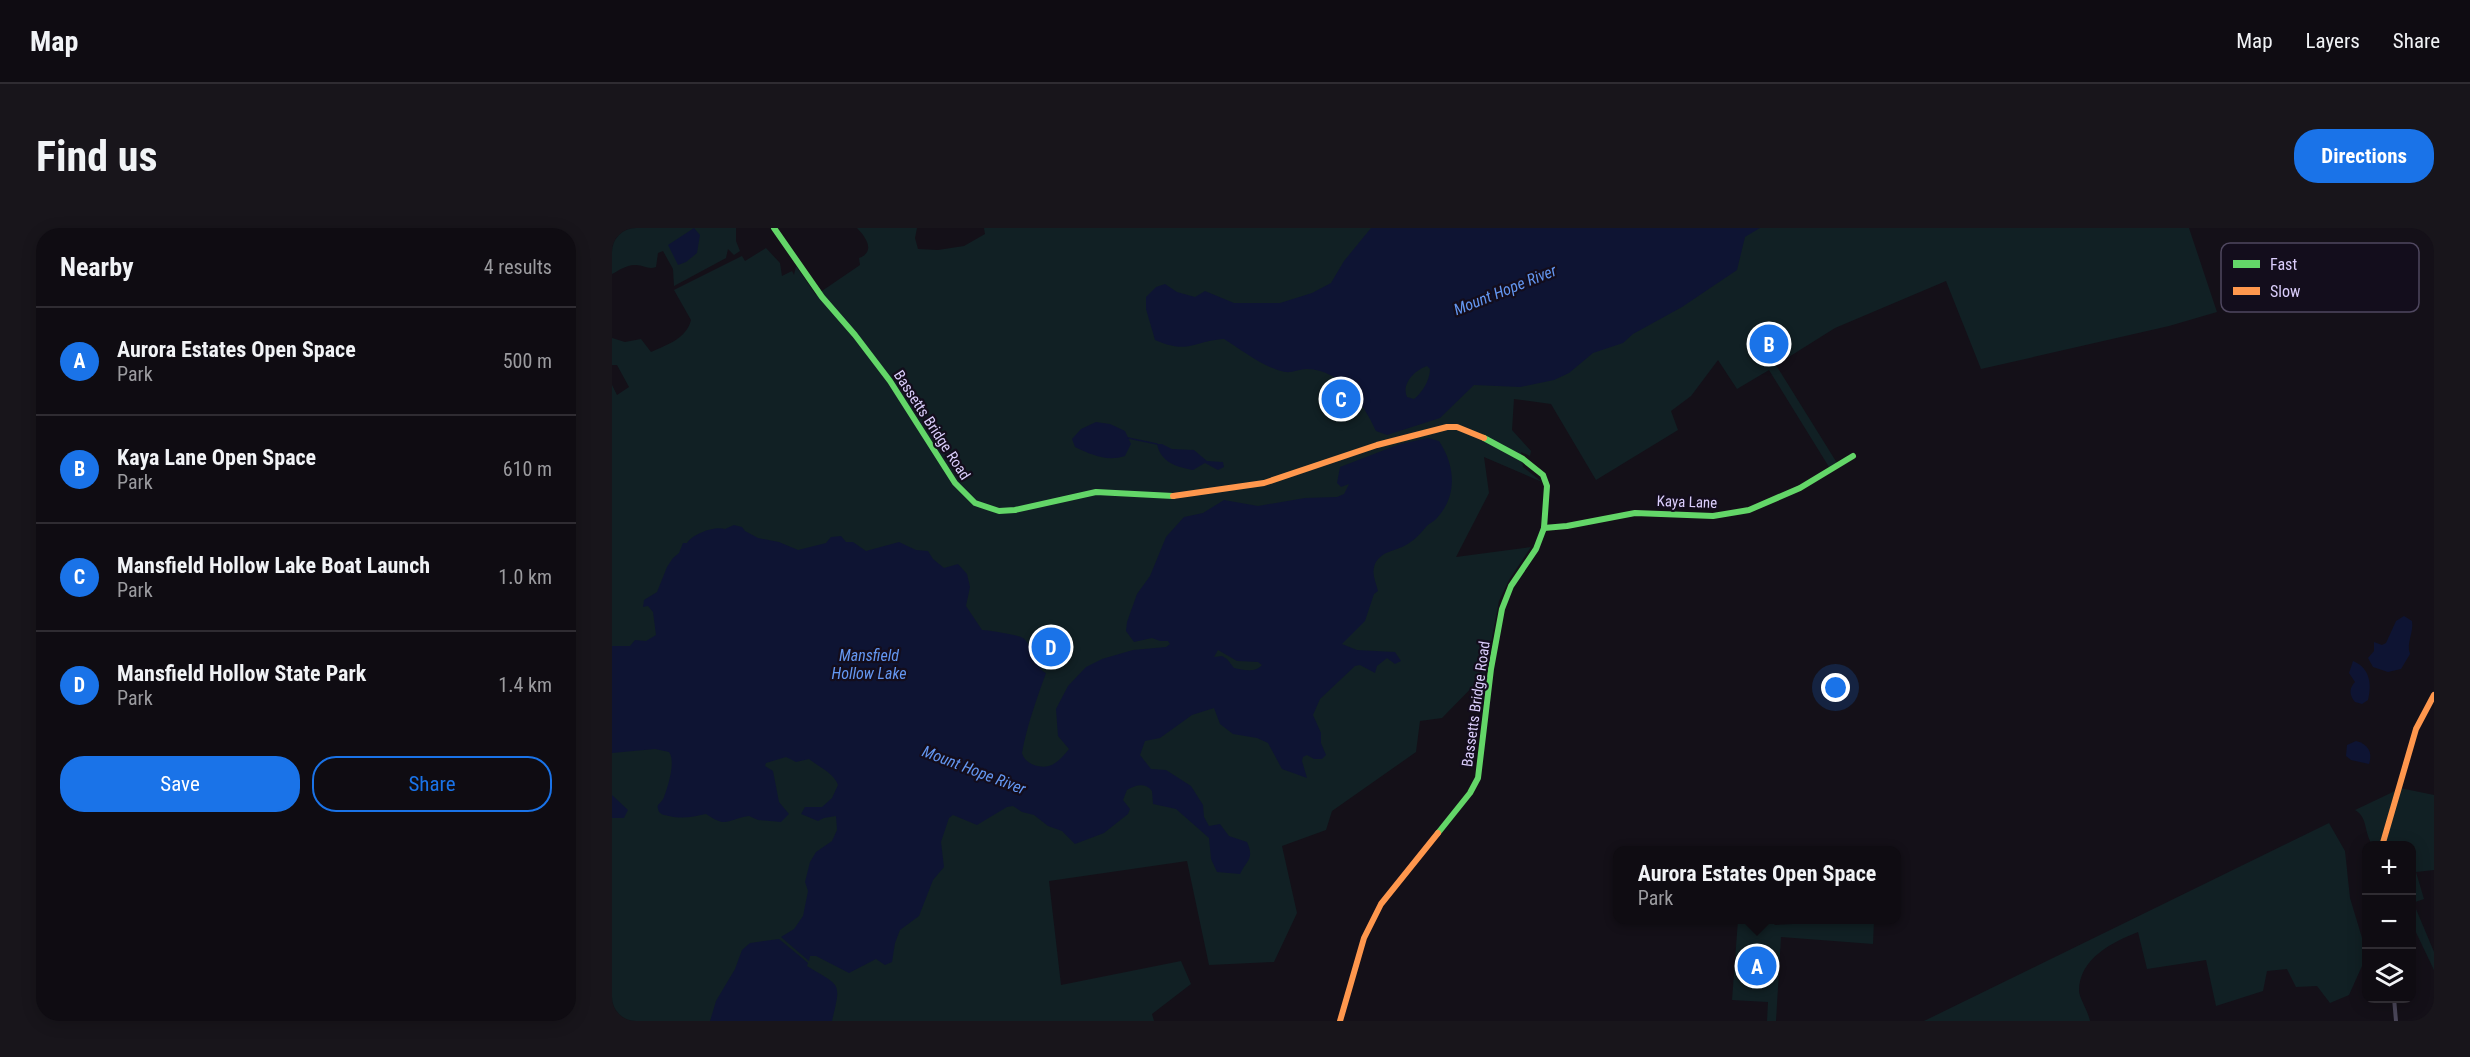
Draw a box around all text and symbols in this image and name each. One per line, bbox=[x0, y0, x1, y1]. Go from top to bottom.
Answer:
text: Map bbox=[30, 25, 78, 58]
text: Map bbox=[2236, 29, 2273, 53]
text: Layers bbox=[2306, 29, 2360, 53]
text: Share bbox=[2393, 29, 2440, 53]
button: Directions bbox=[2294, 129, 2434, 183]
text: Find us bbox=[36, 132, 157, 181]
legend bbox=[2221, 243, 2419, 312]
text: Nearby bbox=[60, 252, 134, 282]
text: 4 results bbox=[484, 255, 552, 279]
text: Fast bbox=[2270, 255, 2297, 274]
water label: Mount Hope River bbox=[1451, 260, 1560, 319]
text: Slow bbox=[2270, 282, 2300, 301]
pin: B bbox=[1750, 322, 1788, 366]
text: Aurora Estates Open Space bbox=[117, 337, 356, 362]
text: A bbox=[74, 349, 85, 373]
text: 500 m bbox=[503, 349, 552, 373]
text: Park bbox=[117, 362, 153, 386]
street label: Bassetts Bridge Road bbox=[890, 367, 974, 483]
pin: C bbox=[1322, 376, 1360, 422]
text: Kaya Lane Open Space bbox=[117, 445, 316, 470]
text: B bbox=[74, 457, 85, 481]
text: 610 m bbox=[503, 457, 552, 481]
text: Park bbox=[117, 470, 153, 494]
street label: Kaya Lane bbox=[1656, 492, 1718, 512]
text: Mansfield Hollow Lake Boat Launch bbox=[117, 553, 430, 578]
text: C bbox=[74, 565, 85, 589]
text: 1.0 km bbox=[498, 565, 552, 589]
text: Park bbox=[117, 578, 153, 602]
pin: D bbox=[1032, 624, 1070, 670]
street label: Bassetts Bridge Road bbox=[1458, 640, 1494, 768]
water label: Mansfield Hollow Lake bbox=[832, 646, 906, 683]
text: Mansfield Hollow State Park bbox=[117, 661, 366, 686]
text: D bbox=[74, 673, 85, 697]
text: 1.4 km bbox=[498, 673, 552, 697]
your location bbox=[1821, 673, 1850, 702]
text: Park bbox=[117, 686, 153, 710]
water label: Mount Hope River bbox=[920, 742, 1030, 799]
button: Save bbox=[60, 756, 300, 812]
button: Share bbox=[312, 756, 552, 812]
map controls bbox=[2362, 841, 2416, 1003]
button: + bbox=[2362, 841, 2416, 895]
popup bbox=[1613, 846, 1901, 924]
text: Aurora Estates Open Space bbox=[1638, 861, 1876, 886]
text: Park bbox=[1638, 886, 1673, 910]
button: − bbox=[2362, 895, 2416, 949]
pin: A bbox=[1738, 944, 1776, 988]
button: layers bbox=[2362, 949, 2416, 1003]

